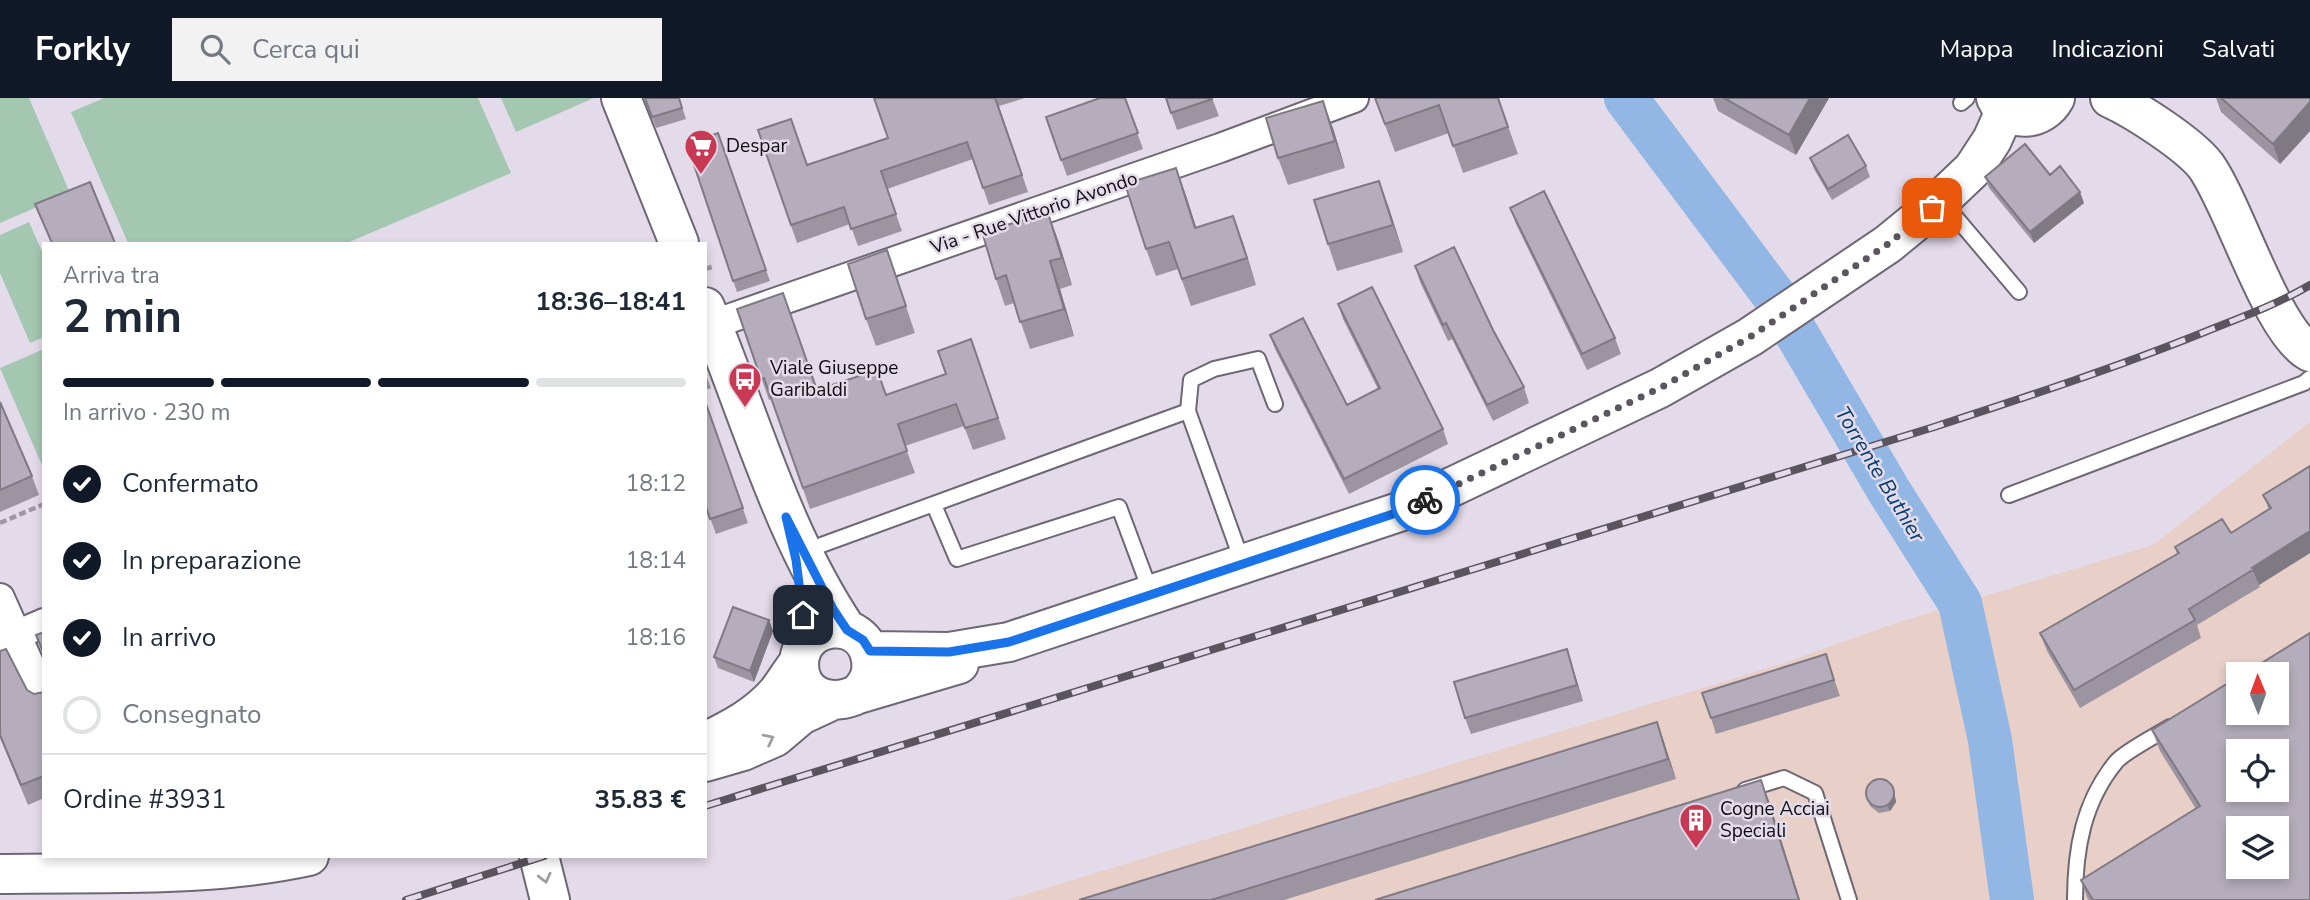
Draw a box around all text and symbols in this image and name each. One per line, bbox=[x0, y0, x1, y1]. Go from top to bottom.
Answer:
search box bbox=[172, 18, 662, 81]
text: Forkly bbox=[35, 27, 130, 72]
icon: search bbox=[196, 30, 234, 68]
text: Cerca qui bbox=[252, 32, 360, 67]
text: Mappa bbox=[1940, 33, 2014, 65]
text: Indicazioni bbox=[2052, 33, 2164, 65]
text: Salvati bbox=[2202, 33, 2275, 65]
supermarket icon: Despar bbox=[682, 127, 720, 176]
place label: Despar bbox=[726, 133, 787, 159]
street label: Via - Rue Vittorio Avondo bbox=[926, 165, 1141, 261]
pin bbox=[1902, 178, 1962, 238]
icon: bag bbox=[1913, 189, 1951, 227]
text: Arriva tra bbox=[63, 260, 160, 291]
text: 18:36–18:41 bbox=[535, 284, 686, 319]
text: 2 min bbox=[63, 285, 182, 348]
place label: Viale Giuseppe Garibaldi bbox=[769, 355, 898, 403]
bus stop icon: Viale Giuseppe Garibaldi bbox=[726, 360, 764, 409]
text: In arrivo · 230 m bbox=[63, 397, 230, 428]
water label: Torrente Buthier bbox=[1829, 401, 1932, 547]
icon: check bbox=[63, 465, 101, 503]
courier bbox=[1390, 465, 1460, 535]
text: Confermato bbox=[122, 466, 259, 501]
text: 18:12 bbox=[626, 468, 686, 499]
icon: bike bbox=[1406, 481, 1444, 519]
icon: check bbox=[63, 542, 101, 580]
text: In preparazione bbox=[122, 543, 301, 578]
text: 18:14 bbox=[626, 545, 686, 576]
pin bbox=[773, 585, 833, 645]
icon: home bbox=[784, 596, 822, 634]
icon: check bbox=[63, 619, 101, 657]
text: In arrivo bbox=[122, 620, 216, 655]
text: 18:16 bbox=[626, 622, 686, 653]
north arrow bbox=[2226, 662, 2289, 724]
map controls bbox=[2226, 662, 2289, 879]
text: Consegnato bbox=[122, 697, 261, 732]
one-way arrow bbox=[762, 733, 774, 747]
button: locate bbox=[2226, 739, 2289, 802]
text: Ordine #3931 bbox=[63, 782, 227, 817]
text: 35.83 € bbox=[595, 782, 686, 817]
place label: Cogne Acciai Speciali bbox=[1720, 796, 1830, 844]
building icon: Cogne Acciai Speciali bbox=[1677, 801, 1715, 850]
button: layers bbox=[2226, 816, 2289, 879]
one-way arrow bbox=[536, 872, 551, 884]

